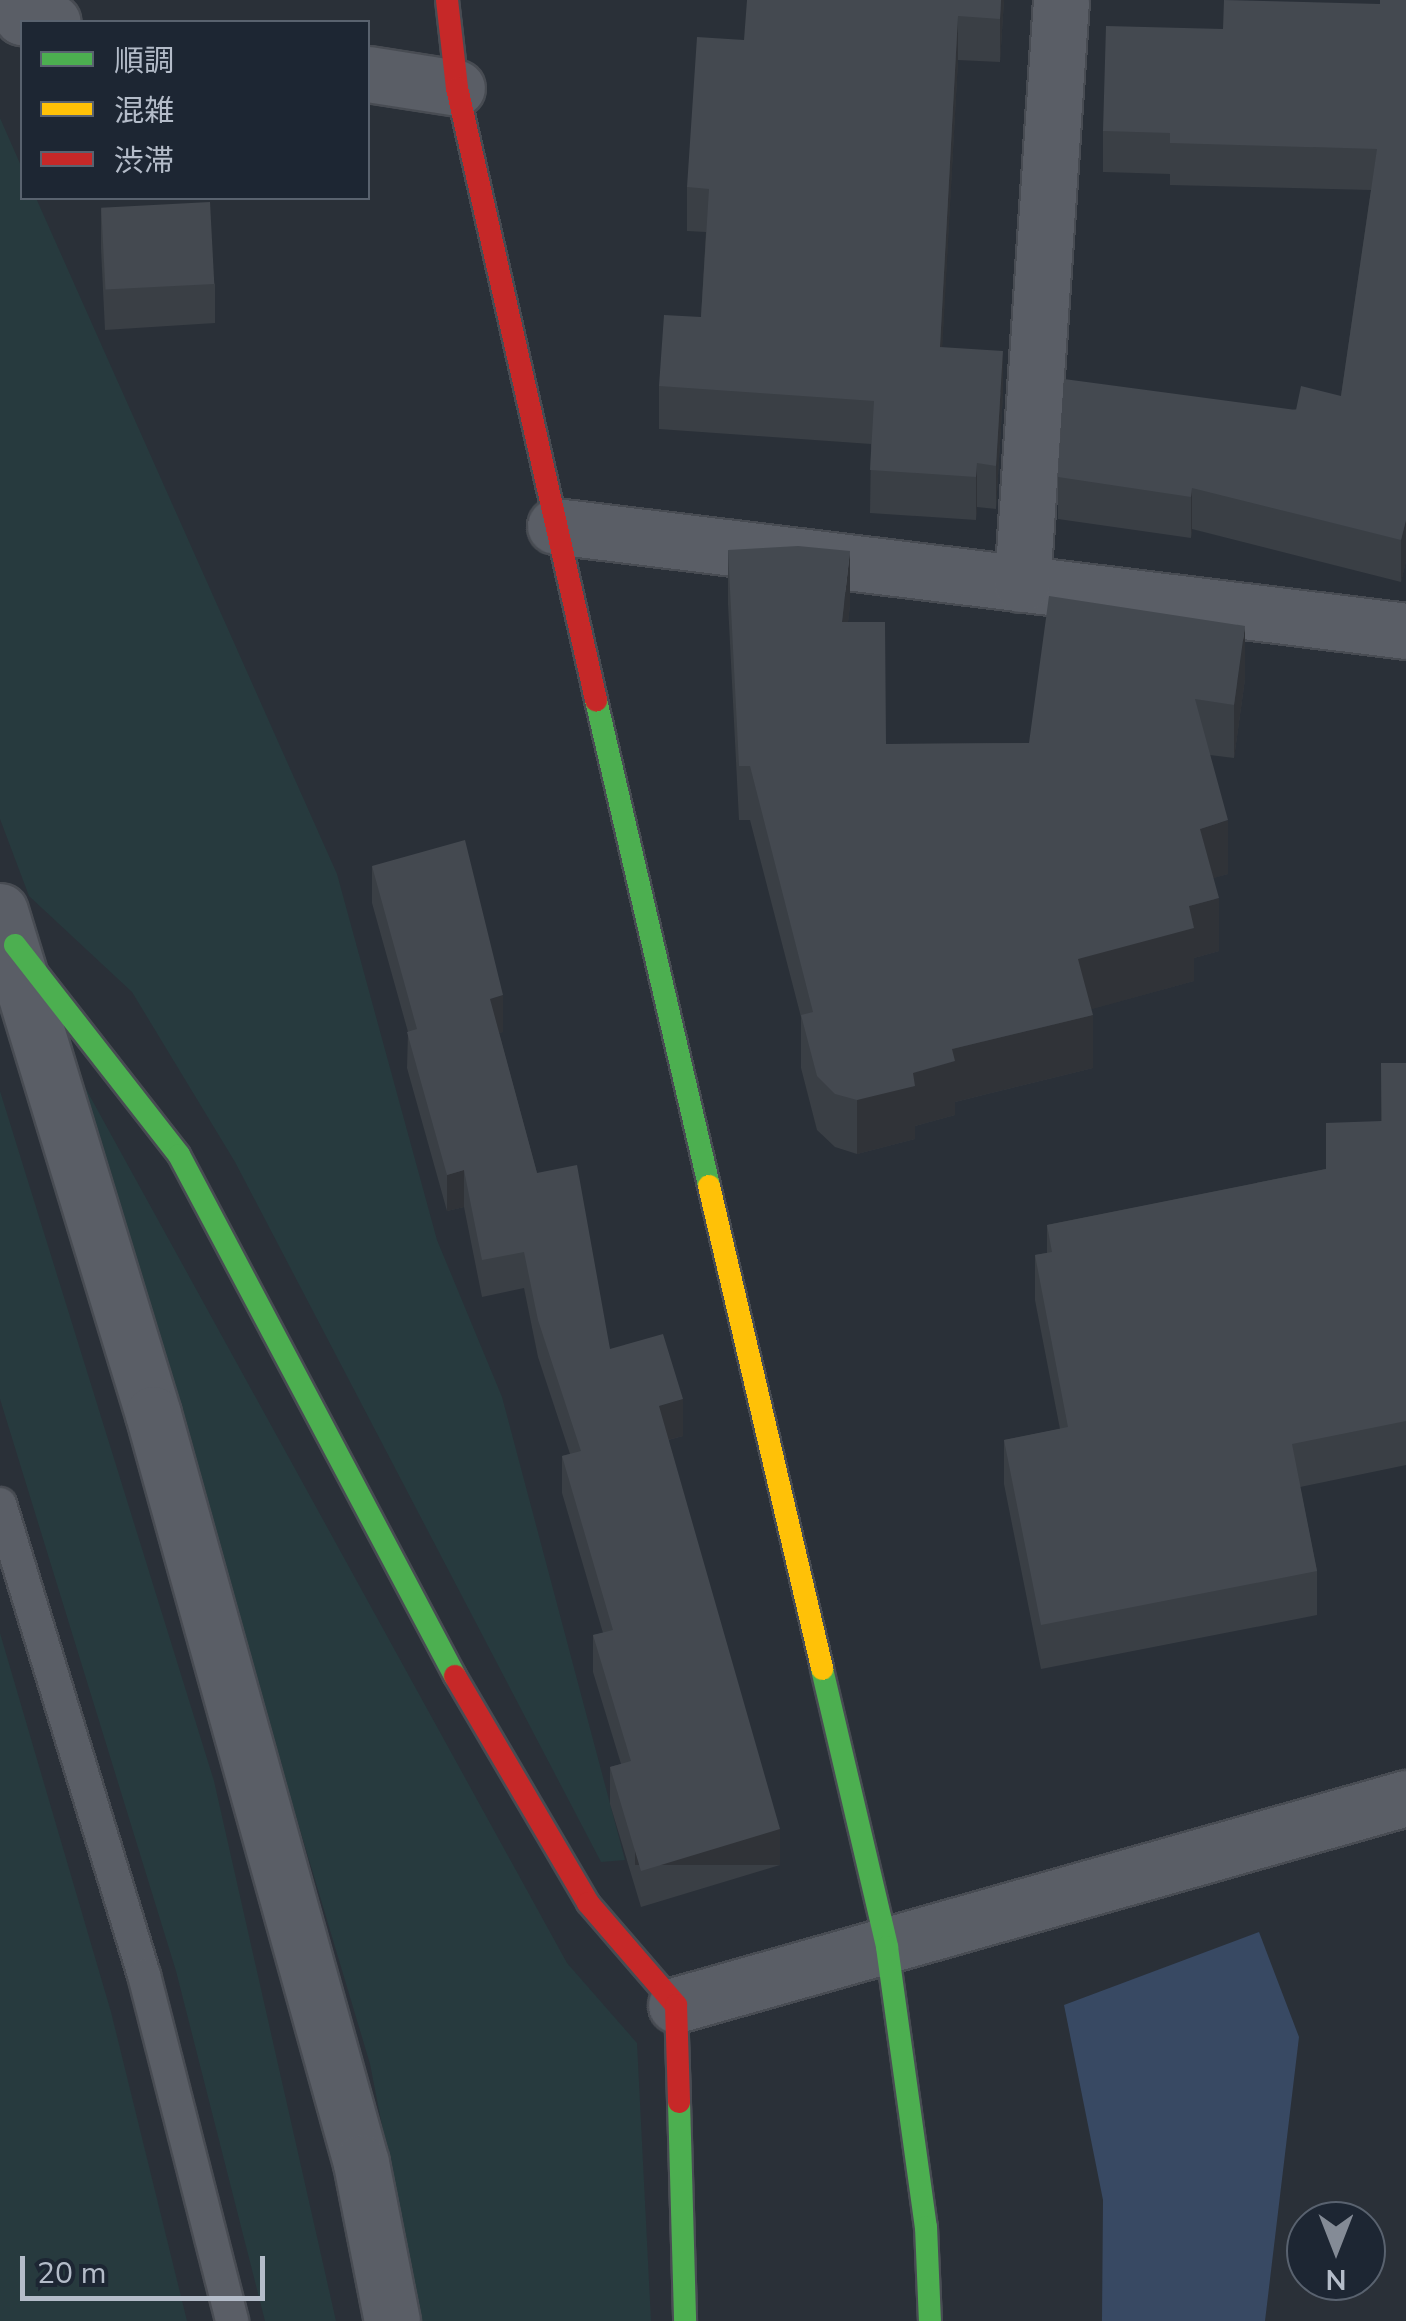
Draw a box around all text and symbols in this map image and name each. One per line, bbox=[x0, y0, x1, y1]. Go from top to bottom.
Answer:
legend bbox=[20, 20, 370, 200]
text: 順調 bbox=[114, 41, 174, 82]
text: 混雑 bbox=[114, 91, 174, 132]
text: 渋滞 bbox=[114, 141, 174, 182]
north arrow bbox=[1286, 2201, 1386, 2301]
scale bar bbox=[25, 2236, 270, 2298]
text: 20 m bbox=[37, 2253, 106, 2294]
text: N bbox=[1326, 2260, 1346, 2298]

